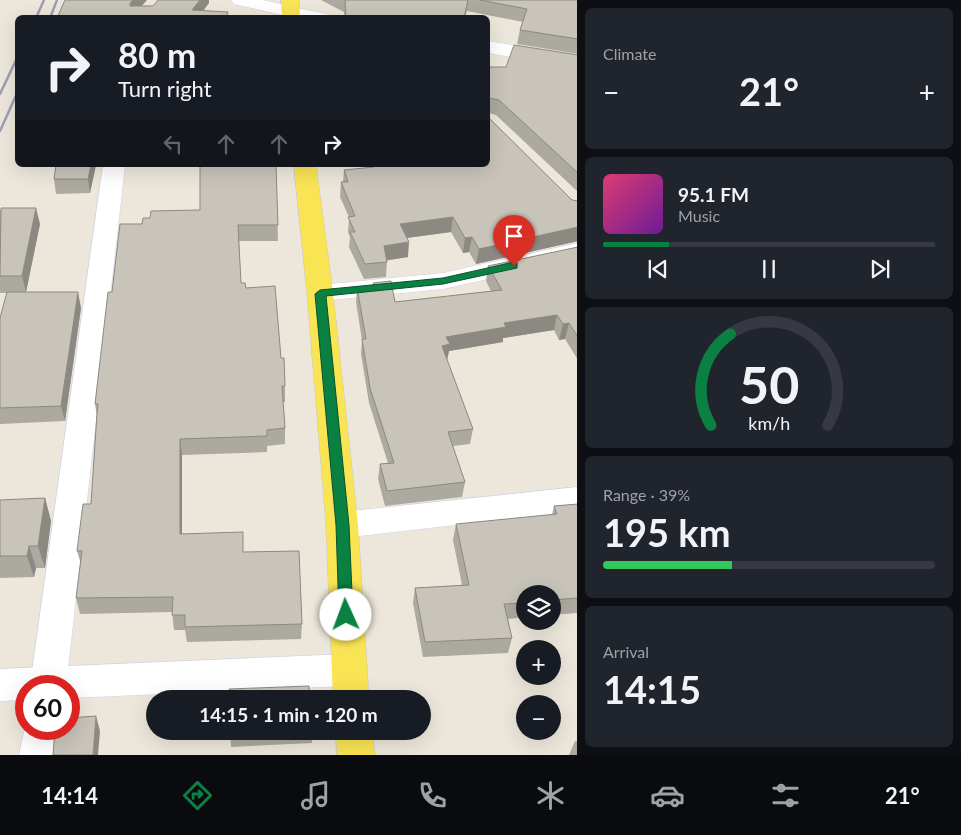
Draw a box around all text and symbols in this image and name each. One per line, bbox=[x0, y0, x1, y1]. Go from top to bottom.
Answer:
text: 80 m bbox=[118, 33, 196, 75]
icon: right bbox=[35, 35, 100, 100]
text: Climate bbox=[603, 44, 656, 63]
text: 21° bbox=[739, 68, 799, 114]
text: Turn right bbox=[118, 75, 212, 102]
text: − bbox=[603, 75, 619, 109]
text: + bbox=[919, 75, 935, 109]
icon: left bbox=[159, 130, 187, 158]
icon: ahead bbox=[212, 130, 240, 158]
icon: ahead bbox=[265, 130, 293, 158]
icon: right bbox=[318, 130, 346, 158]
text: 95.1 FM bbox=[678, 183, 749, 206]
text: Music bbox=[678, 206, 720, 225]
pin bbox=[493, 215, 535, 266]
icon: arrive bbox=[500, 222, 528, 250]
icon: previous bbox=[644, 255, 672, 283]
icon: pause bbox=[755, 255, 783, 283]
icon: next bbox=[866, 255, 894, 283]
text: 50 bbox=[739, 353, 799, 415]
text: km/h bbox=[748, 412, 790, 434]
text: Range · 39% bbox=[603, 485, 690, 504]
text: 195 km bbox=[603, 509, 731, 555]
map controls bbox=[516, 585, 561, 740]
button: layers bbox=[516, 585, 561, 630]
position arrow bbox=[319, 588, 371, 640]
button: + bbox=[516, 640, 561, 685]
text: Arrival bbox=[603, 642, 649, 661]
text: 14:15 bbox=[603, 666, 701, 712]
speed limit sign: 60 bbox=[15, 675, 80, 740]
button: − bbox=[516, 695, 561, 740]
text: 14:15 · 1 min · 120 m bbox=[199, 703, 378, 726]
icon: directions bbox=[180, 778, 215, 813]
icon: music bbox=[298, 778, 333, 813]
icon: phone bbox=[415, 778, 450, 813]
icon: climate bbox=[533, 778, 568, 813]
icon: car bbox=[650, 778, 685, 813]
icon: filters bbox=[768, 778, 803, 813]
text: 14:14 bbox=[41, 782, 98, 809]
text: 21° bbox=[885, 782, 920, 809]

